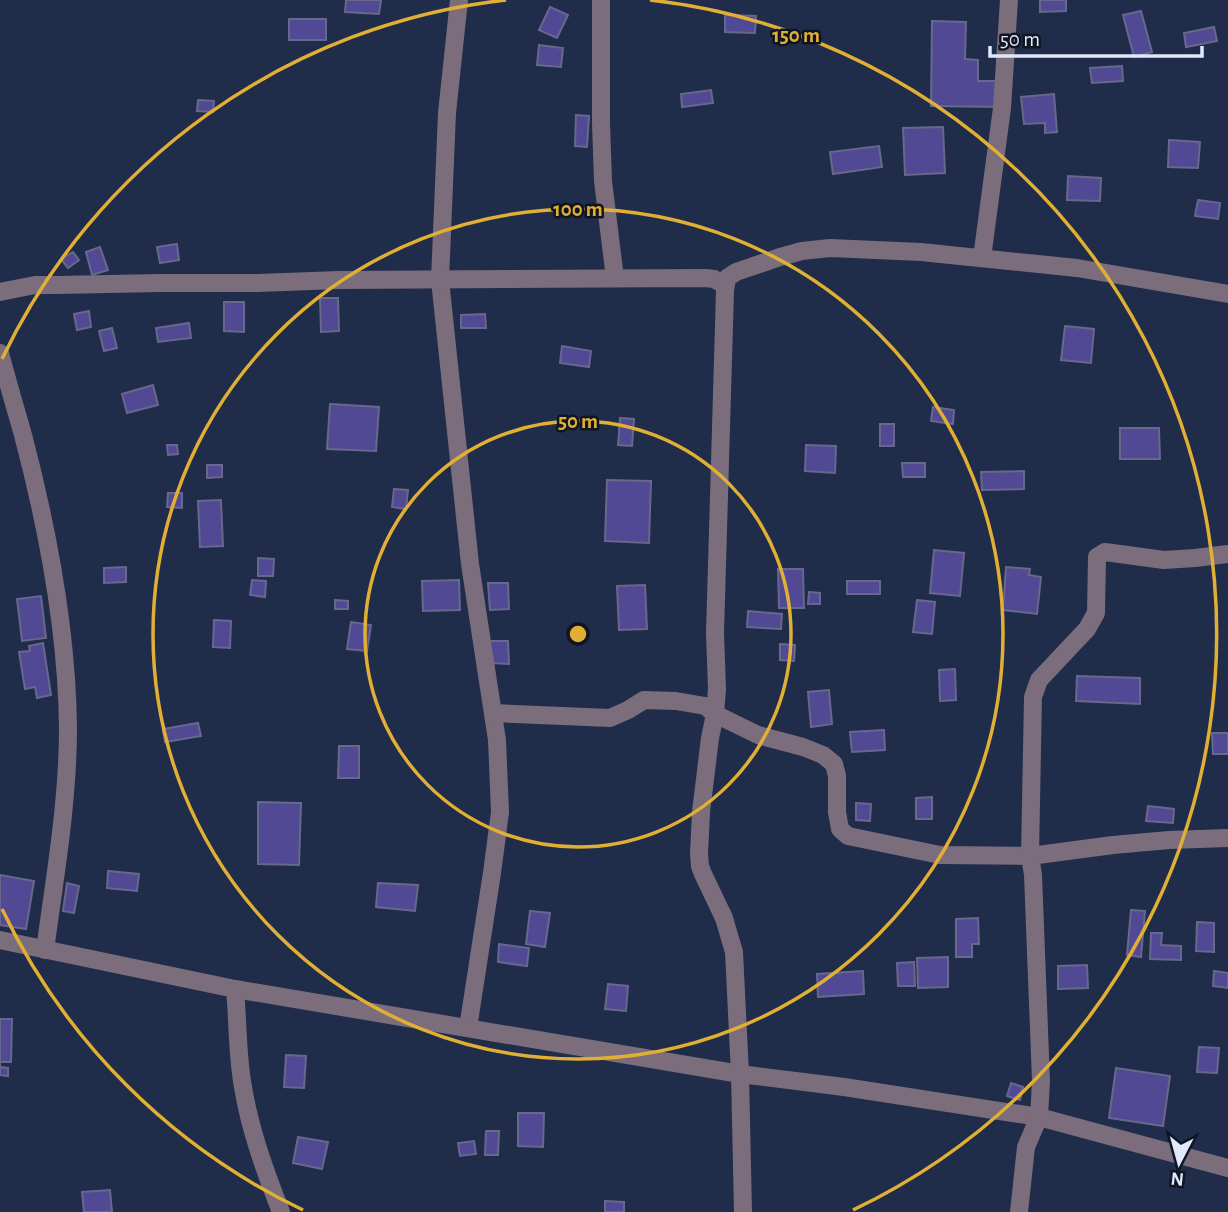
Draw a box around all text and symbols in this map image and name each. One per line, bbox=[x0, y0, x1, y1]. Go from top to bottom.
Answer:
scale bar bbox=[990, 14, 1202, 58]
text: 150 m bbox=[772, 25, 820, 46]
text: 50 m bbox=[1000, 29, 1040, 50]
text: 100 m bbox=[553, 199, 603, 220]
text: 50 m bbox=[558, 411, 598, 432]
centre of rings bbox=[566, 622, 590, 646]
north arrow bbox=[1144, 1128, 1214, 1198]
text: N bbox=[1170, 1168, 1185, 1189]

